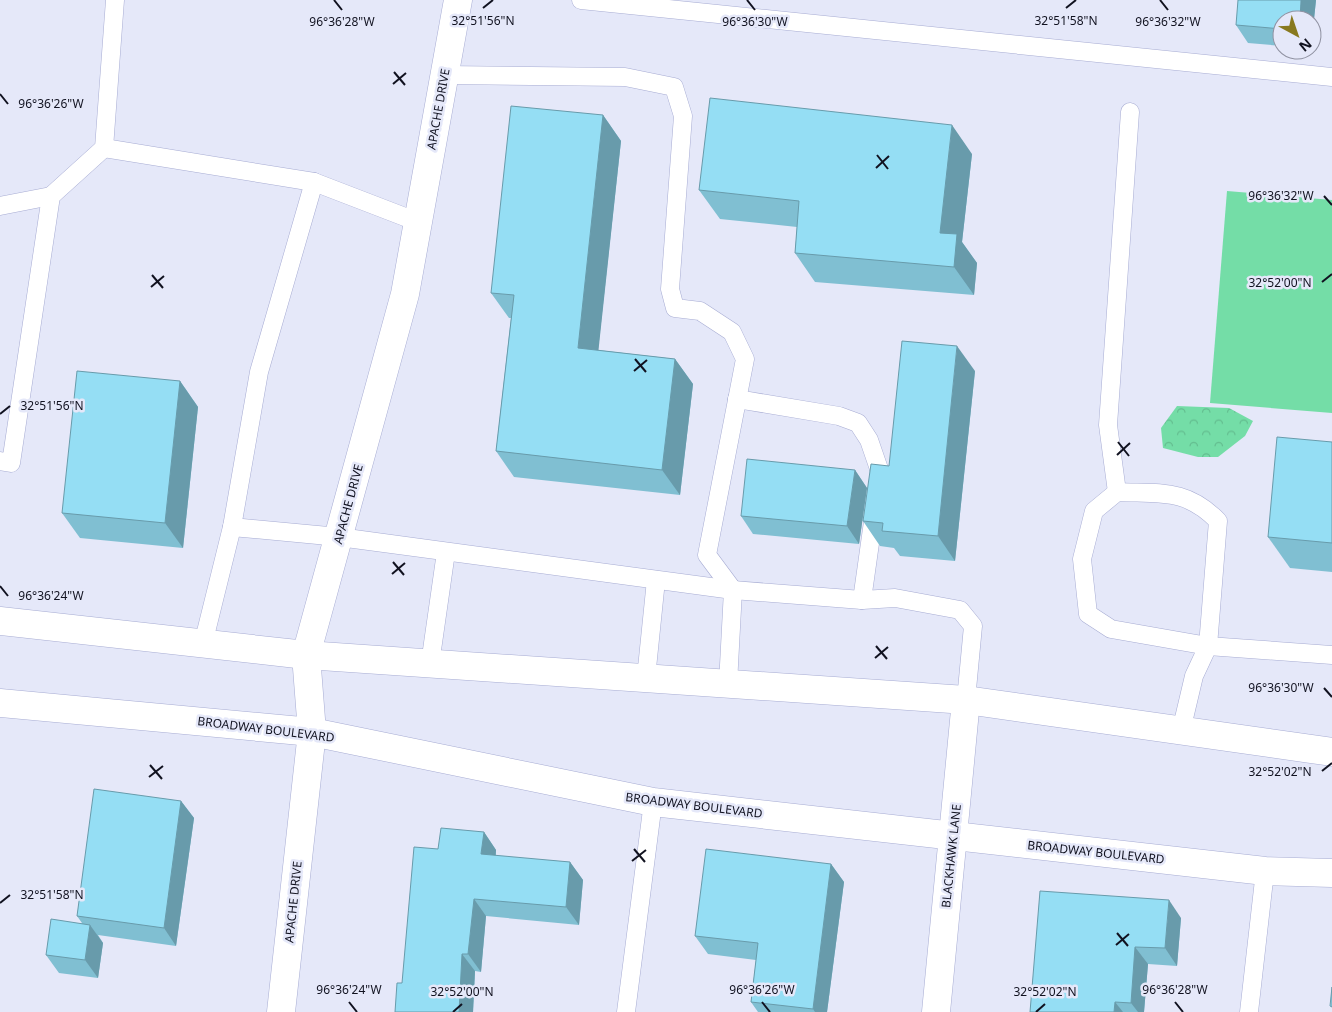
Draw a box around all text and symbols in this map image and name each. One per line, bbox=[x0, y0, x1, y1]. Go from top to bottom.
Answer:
north arrow bbox=[1272, 10, 1322, 60]
text: 32°51'56"N bbox=[451, 12, 515, 29]
text: 32°51'58"N bbox=[1034, 12, 1098, 29]
text: 96°36'28"W bbox=[309, 13, 375, 30]
text: 96°36'30"W bbox=[722, 13, 788, 30]
text: 96°36'32"W bbox=[1135, 13, 1201, 30]
text: N bbox=[1295, 34, 1316, 56]
street label: APACHE DRIVE bbox=[422, 67, 454, 151]
text: 96°36'26"W bbox=[18, 95, 84, 112]
text: 96°36'32"W bbox=[1248, 187, 1314, 204]
text: 32°52'00"N bbox=[1248, 274, 1312, 291]
text: 32°51'56"N bbox=[20, 397, 84, 414]
street label: APACHE DRIVE bbox=[329, 462, 367, 546]
text: 96°36'24"W bbox=[18, 587, 84, 604]
text: 96°36'30"W bbox=[1248, 679, 1314, 696]
street label: BROADWAY BOULEVARD bbox=[197, 712, 336, 746]
text: 32°52'02"N bbox=[1248, 763, 1312, 780]
street label: BROADWAY BOULEVARD bbox=[625, 788, 764, 822]
street label: BLACKHAWK LANE bbox=[937, 803, 965, 909]
street label: BROADWAY BOULEVARD bbox=[1027, 836, 1166, 868]
street label: APACHE DRIVE bbox=[280, 860, 306, 944]
text: 32°51'58"N bbox=[20, 886, 84, 903]
text: 96°36'24"W bbox=[316, 981, 382, 998]
text: 96°36'26"W bbox=[729, 981, 795, 998]
text: 96°36'28"W bbox=[1142, 981, 1208, 998]
text: 32°52'00"N bbox=[430, 983, 494, 1000]
text: 32°52'02"N bbox=[1013, 983, 1077, 1000]

